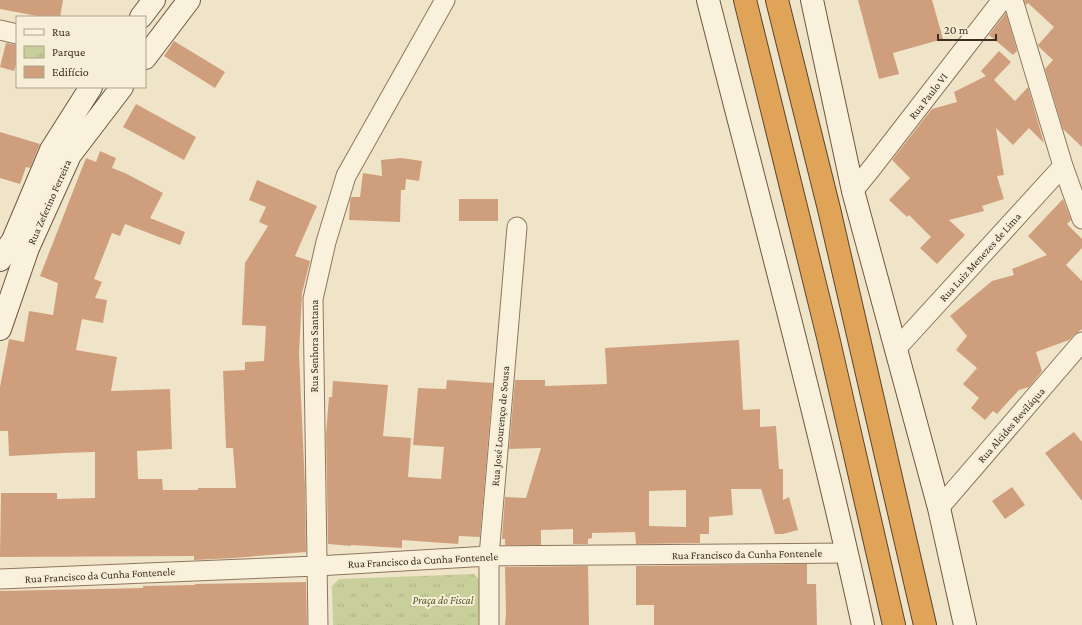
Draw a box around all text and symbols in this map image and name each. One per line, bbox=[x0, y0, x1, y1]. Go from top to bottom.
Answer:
legend bbox=[16, 16, 146, 88]
scale bar bbox=[938, 16, 996, 42]
text: 20 m bbox=[944, 23, 969, 37]
text: Rua bbox=[52, 25, 71, 39]
text: Parque bbox=[52, 45, 85, 59]
text: Edifício bbox=[52, 65, 89, 79]
street label: Rua Paulo VI bbox=[906, 71, 950, 121]
street label: Rua Zeferino Ferreira bbox=[25, 158, 73, 246]
street label: Rua Luiz Menezes de Lima bbox=[937, 210, 1023, 304]
street label: Rua Senhora Santana bbox=[308, 300, 320, 392]
street label: Rua José Lourenço de Sousa bbox=[489, 365, 512, 487]
street label: Rua Alcides Beviláqua bbox=[975, 385, 1048, 466]
street label: Rua Francisco da Cunha Fontenele bbox=[672, 547, 822, 561]
street label: Rua Francisco da Cunha Fontenele bbox=[348, 550, 499, 570]
street label: Rua Francisco da Cunha Fontenele bbox=[25, 565, 176, 585]
park label: Praça do Fiscal bbox=[413, 594, 474, 607]

